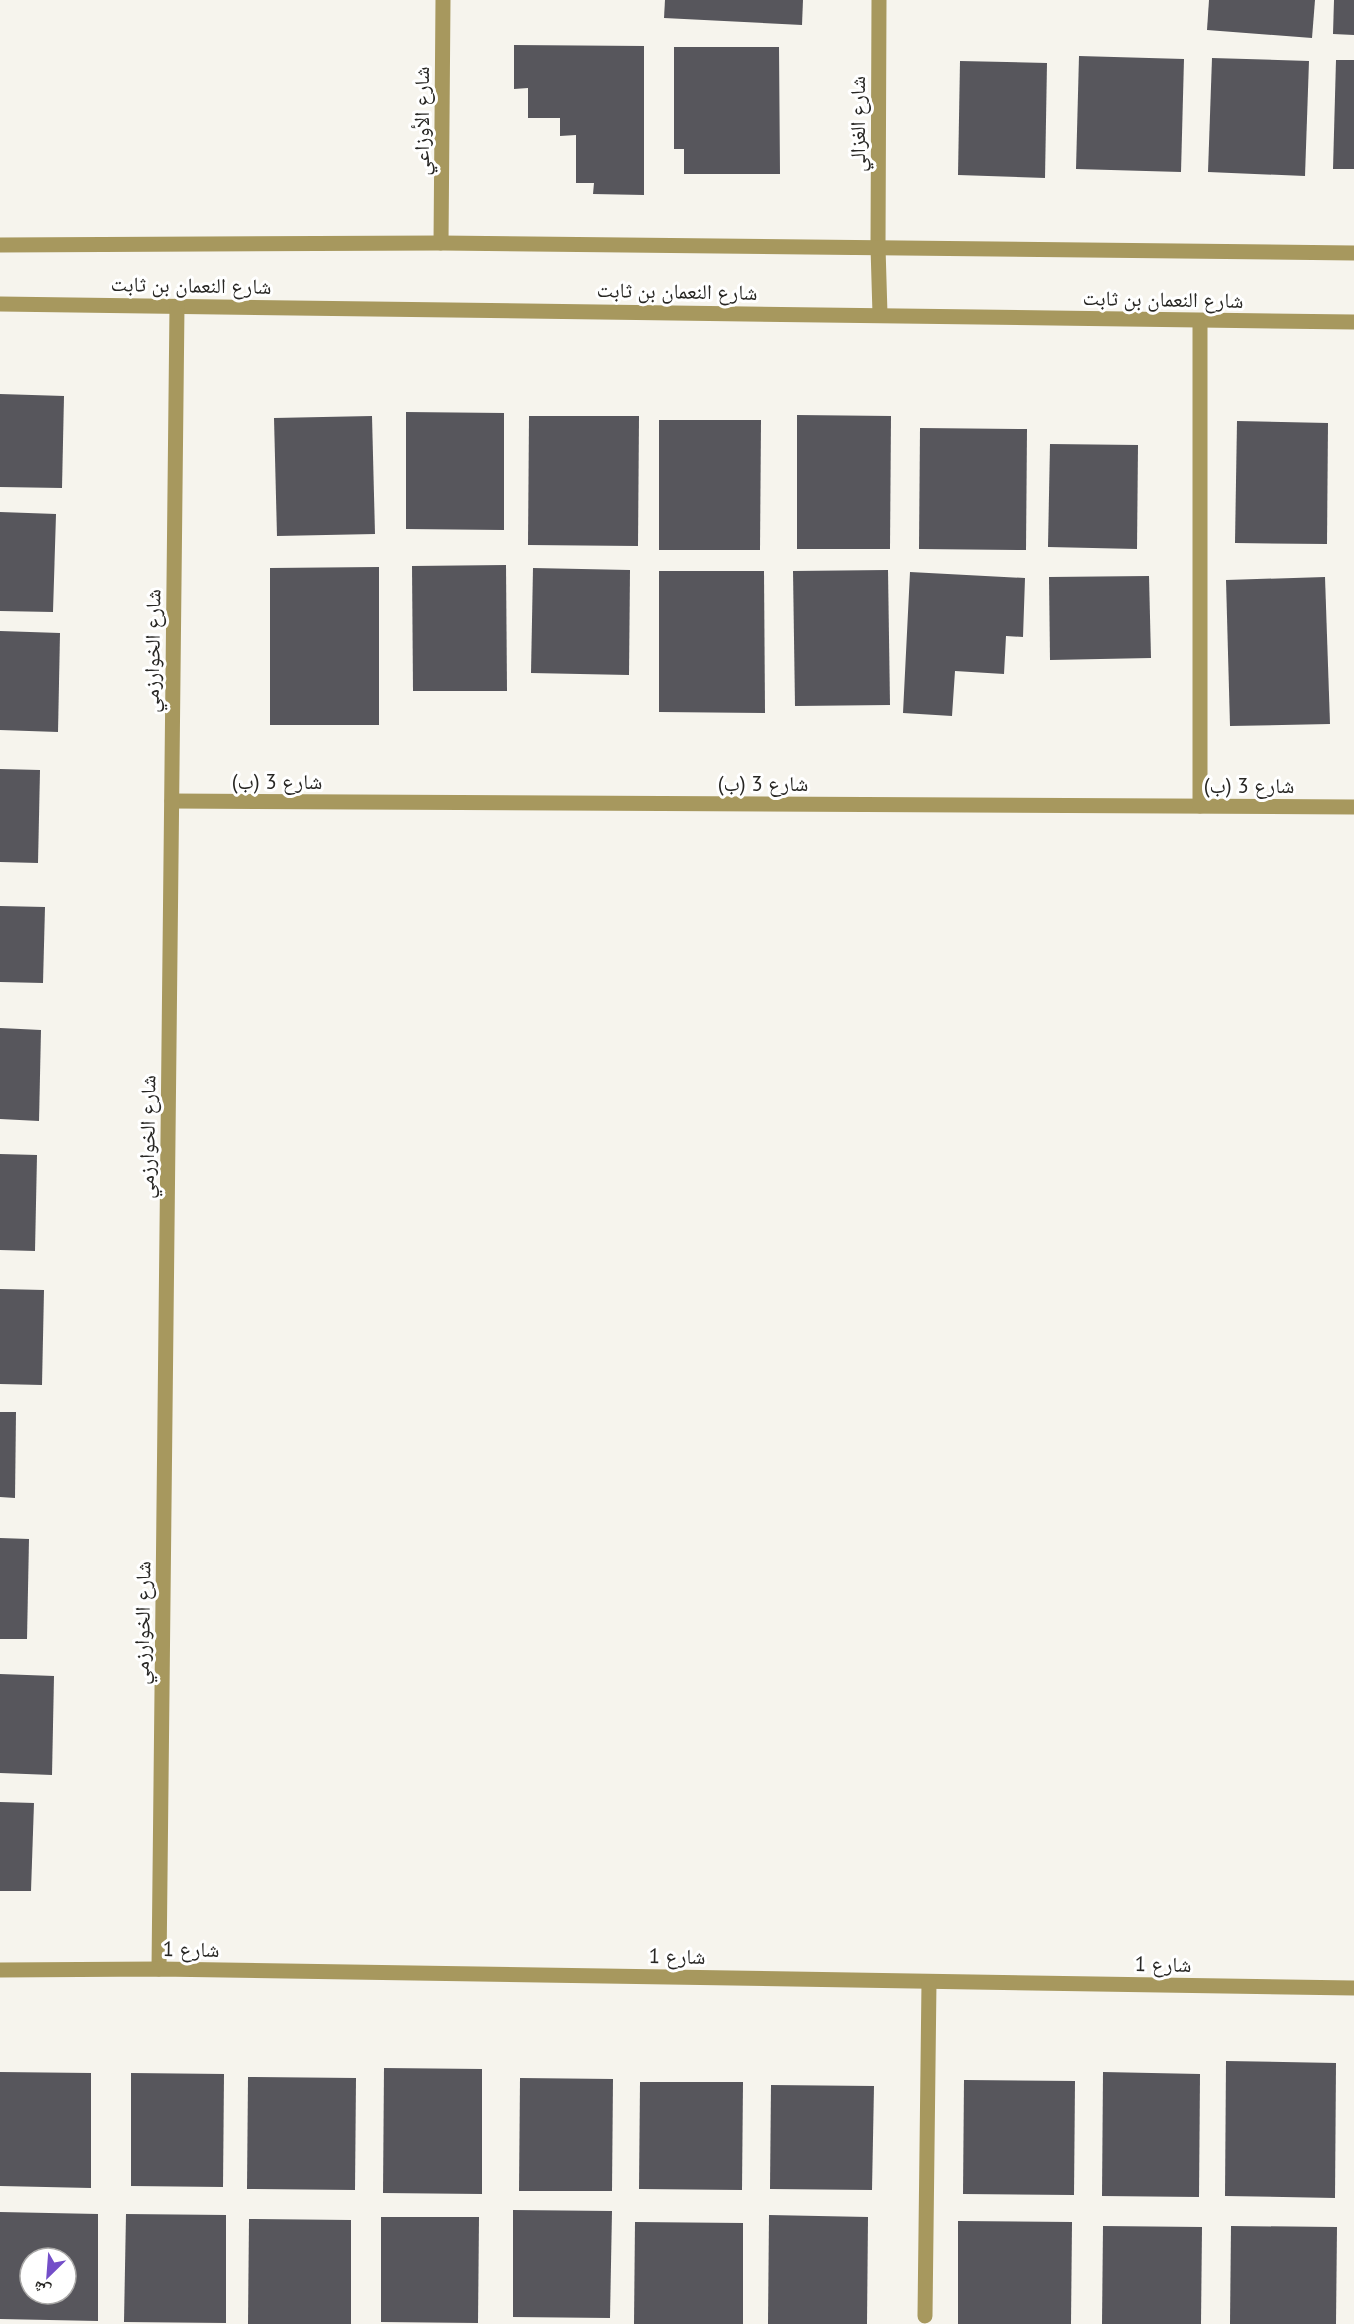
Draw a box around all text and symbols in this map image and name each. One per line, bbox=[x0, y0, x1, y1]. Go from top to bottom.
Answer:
street label: شارع الأوزاعي bbox=[408, 66, 438, 176]
street label: شارع الغزالي bbox=[844, 76, 874, 172]
street label: شارع النعمان بن ثابت bbox=[110, 270, 272, 300]
street label: شارع النعمان بن ثابت bbox=[596, 276, 758, 306]
street label: شارع النعمان بن ثابت bbox=[1082, 284, 1244, 314]
street label: شارع الخوارزمي bbox=[137, 589, 170, 713]
street label: شارع 3 (ب) bbox=[232, 768, 322, 795]
street label: شارع 3 (ب) bbox=[718, 770, 808, 797]
street label: شارع 3 (ب) bbox=[1204, 772, 1294, 799]
street label: شارع الخوارزمي bbox=[132, 1075, 165, 1199]
street label: شارع الخوارزمي bbox=[127, 1561, 160, 1685]
street label: شارع 1 bbox=[162, 1935, 220, 1963]
street label: شارع 1 bbox=[648, 1942, 706, 1970]
street label: شارع 1 bbox=[1134, 1950, 1192, 1978]
north arrow bbox=[18, 2246, 78, 2306]
text: ش bbox=[30, 2277, 54, 2302]

